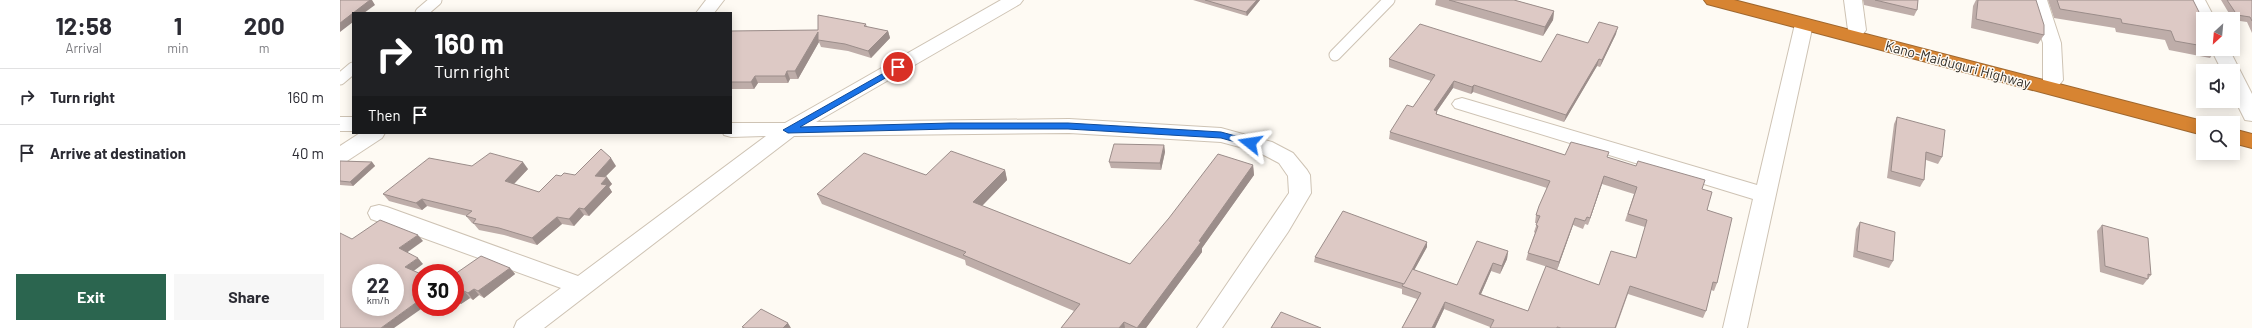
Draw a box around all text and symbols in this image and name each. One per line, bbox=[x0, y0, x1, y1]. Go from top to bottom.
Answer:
text: 12:58 bbox=[55, 11, 112, 40]
text: 1 bbox=[174, 11, 182, 40]
text: 200 bbox=[244, 11, 285, 40]
north arrow bbox=[2196, 12, 2240, 56]
map controls bbox=[2196, 12, 2240, 160]
text: 160 m bbox=[434, 26, 504, 60]
icon: right bbox=[368, 28, 420, 80]
street label: Kano-Maiduguri Highway bbox=[1883, 36, 2033, 92]
text: Arrival bbox=[66, 40, 102, 56]
text: min bbox=[167, 40, 188, 56]
text: m bbox=[259, 40, 270, 56]
pin bbox=[881, 50, 915, 84]
icon: arrive bbox=[887, 56, 909, 78]
text: Turn right bbox=[434, 60, 510, 82]
button: sound bbox=[2196, 64, 2240, 108]
icon: right bbox=[16, 86, 38, 108]
text: Turn right bbox=[50, 88, 115, 106]
text: 160 m bbox=[287, 88, 324, 106]
icon: arrive bbox=[409, 104, 431, 126]
text: Then bbox=[368, 106, 401, 124]
button: search bbox=[2196, 116, 2240, 160]
position arrow bbox=[1229, 122, 1271, 164]
icon: arrive bbox=[16, 142, 38, 164]
text: Arrive at destination bbox=[50, 144, 186, 162]
text: 40 m bbox=[292, 144, 324, 162]
speed limit sign: 30 bbox=[412, 264, 464, 316]
text: 22 bbox=[367, 273, 389, 297]
button: Exit bbox=[16, 274, 166, 320]
button: Share bbox=[174, 274, 324, 320]
text: km/h bbox=[367, 294, 389, 306]

